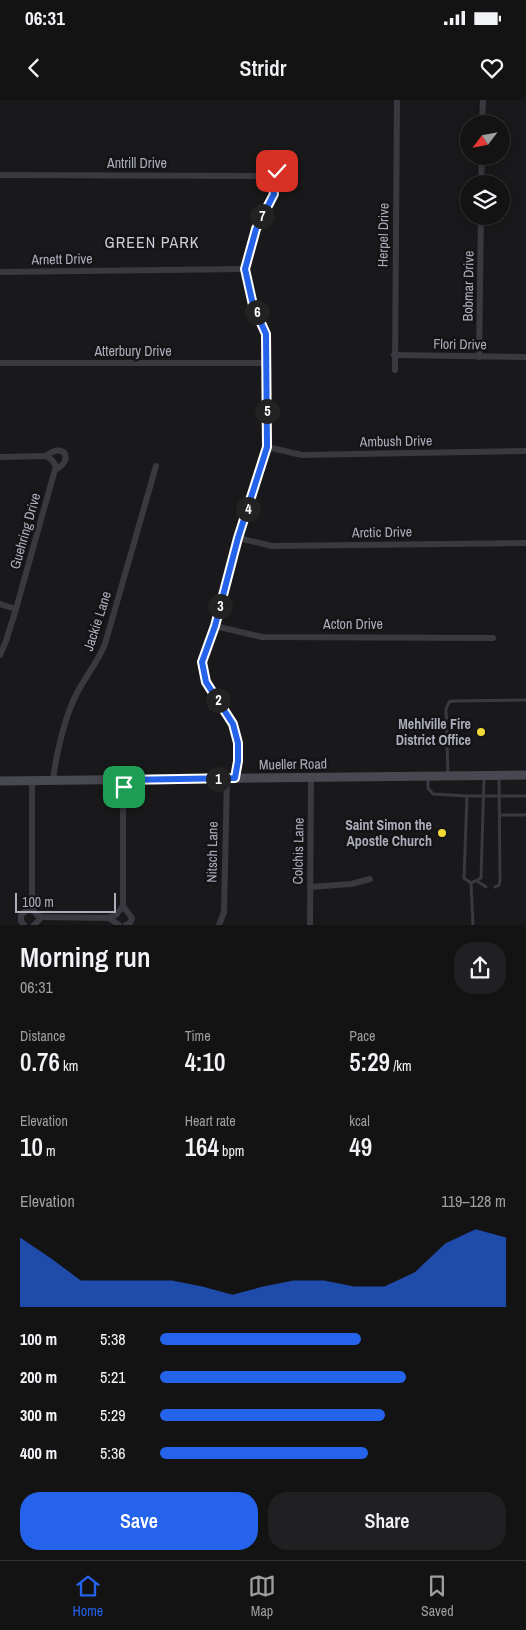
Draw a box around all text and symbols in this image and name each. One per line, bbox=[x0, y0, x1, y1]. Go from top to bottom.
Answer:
text: 06:31 bbox=[25, 5, 65, 31]
text: Stridr bbox=[240, 53, 286, 83]
icon: back bbox=[20, 54, 48, 82]
icon: heart bbox=[478, 54, 506, 82]
north arrow bbox=[460, 115, 510, 165]
map controls bbox=[460, 115, 510, 225]
pin bbox=[256, 150, 298, 192]
street label: Antrill Drive bbox=[106, 154, 167, 172]
icon: check bbox=[263, 157, 291, 185]
button: layers bbox=[460, 175, 510, 225]
street label: Herpel Drive bbox=[373, 203, 393, 267]
pin: 7 bbox=[250, 204, 274, 228]
text: 7 bbox=[259, 207, 266, 225]
district label: GREEN PARK bbox=[104, 231, 200, 253]
street label: Arnett Drive bbox=[30, 249, 93, 269]
street label: Bobmar Drive bbox=[458, 250, 478, 322]
pin: 6 bbox=[244, 300, 270, 324]
text: 6 bbox=[254, 303, 261, 321]
street label: Flori Drive bbox=[433, 335, 487, 353]
street label: Atterbury Drive bbox=[93, 342, 172, 360]
pin: 5 bbox=[254, 398, 280, 424]
text: 5 bbox=[264, 402, 271, 420]
street label: Ambush Drive bbox=[358, 431, 433, 451]
street label: Guehring Drive bbox=[6, 491, 44, 571]
pin: 4 bbox=[236, 496, 260, 522]
text: 4 bbox=[245, 500, 252, 518]
street label: Arctic Drive bbox=[351, 522, 412, 542]
street label: Jackie Lane bbox=[79, 589, 115, 653]
pin: 3 bbox=[208, 594, 232, 618]
text: 3 bbox=[217, 597, 224, 615]
street label: Acton Drive bbox=[322, 615, 383, 633]
pin: 2 bbox=[206, 688, 230, 712]
text: 2 bbox=[215, 691, 222, 709]
place label: Mehlville Fire District Office bbox=[396, 715, 471, 749]
marker: Mehlville Fire District Office bbox=[475, 726, 487, 738]
street label: Mueller Road bbox=[259, 754, 327, 774]
pin bbox=[103, 766, 145, 808]
pin: 1 bbox=[206, 766, 230, 792]
text: 1 bbox=[215, 770, 222, 788]
icon: arrive bbox=[110, 773, 138, 801]
place label: Saint Simon the Apostle Church bbox=[345, 816, 432, 850]
street label: Colchis Lane bbox=[288, 817, 308, 885]
street label: Nitsch Lane bbox=[202, 821, 222, 883]
marker: Saint Simon the Apostle Church bbox=[436, 827, 448, 839]
scale bar bbox=[15, 890, 116, 913]
text: 100 m bbox=[22, 893, 54, 911]
text: Morning run bbox=[20, 938, 151, 976]
button: share bbox=[454, 942, 506, 994]
text: 06:31 bbox=[20, 976, 53, 998]
text: Distance bbox=[20, 1027, 65, 1045]
text: Time bbox=[185, 1027, 211, 1045]
text: Pace bbox=[349, 1027, 376, 1045]
text: 0.76 bbox=[20, 1045, 60, 1079]
text: 4:10 bbox=[185, 1045, 225, 1079]
text: 5:29 bbox=[349, 1045, 390, 1079]
text: km bbox=[60, 1057, 78, 1075]
text: /km bbox=[390, 1057, 412, 1075]
text: Elevation bbox=[20, 1112, 68, 1130]
text: Heart rate bbox=[185, 1112, 236, 1130]
text: kcal bbox=[349, 1112, 370, 1130]
text: 10 bbox=[20, 1130, 43, 1164]
text: 164 bbox=[185, 1130, 219, 1164]
text: 49 bbox=[349, 1130, 372, 1164]
text: m bbox=[43, 1142, 56, 1160]
text: bpm bbox=[219, 1142, 244, 1160]
text: Elevation bbox=[20, 1190, 75, 1212]
text: 119–128 m bbox=[441, 1190, 506, 1212]
text: 100 m bbox=[20, 1328, 57, 1350]
text: 5:38 bbox=[100, 1328, 126, 1350]
text: 200 m bbox=[20, 1366, 57, 1388]
text: 5:21 bbox=[100, 1366, 126, 1388]
text: 300 m bbox=[20, 1404, 57, 1426]
text: 5:29 bbox=[100, 1404, 126, 1426]
text: 400 m bbox=[20, 1442, 57, 1464]
text: 5:36 bbox=[100, 1442, 126, 1464]
button: Save bbox=[20, 1492, 258, 1550]
button: Share bbox=[268, 1492, 506, 1550]
tab: Home bbox=[72, 1572, 103, 1620]
tab: Map bbox=[248, 1572, 276, 1620]
tab: Saved bbox=[421, 1572, 454, 1620]

